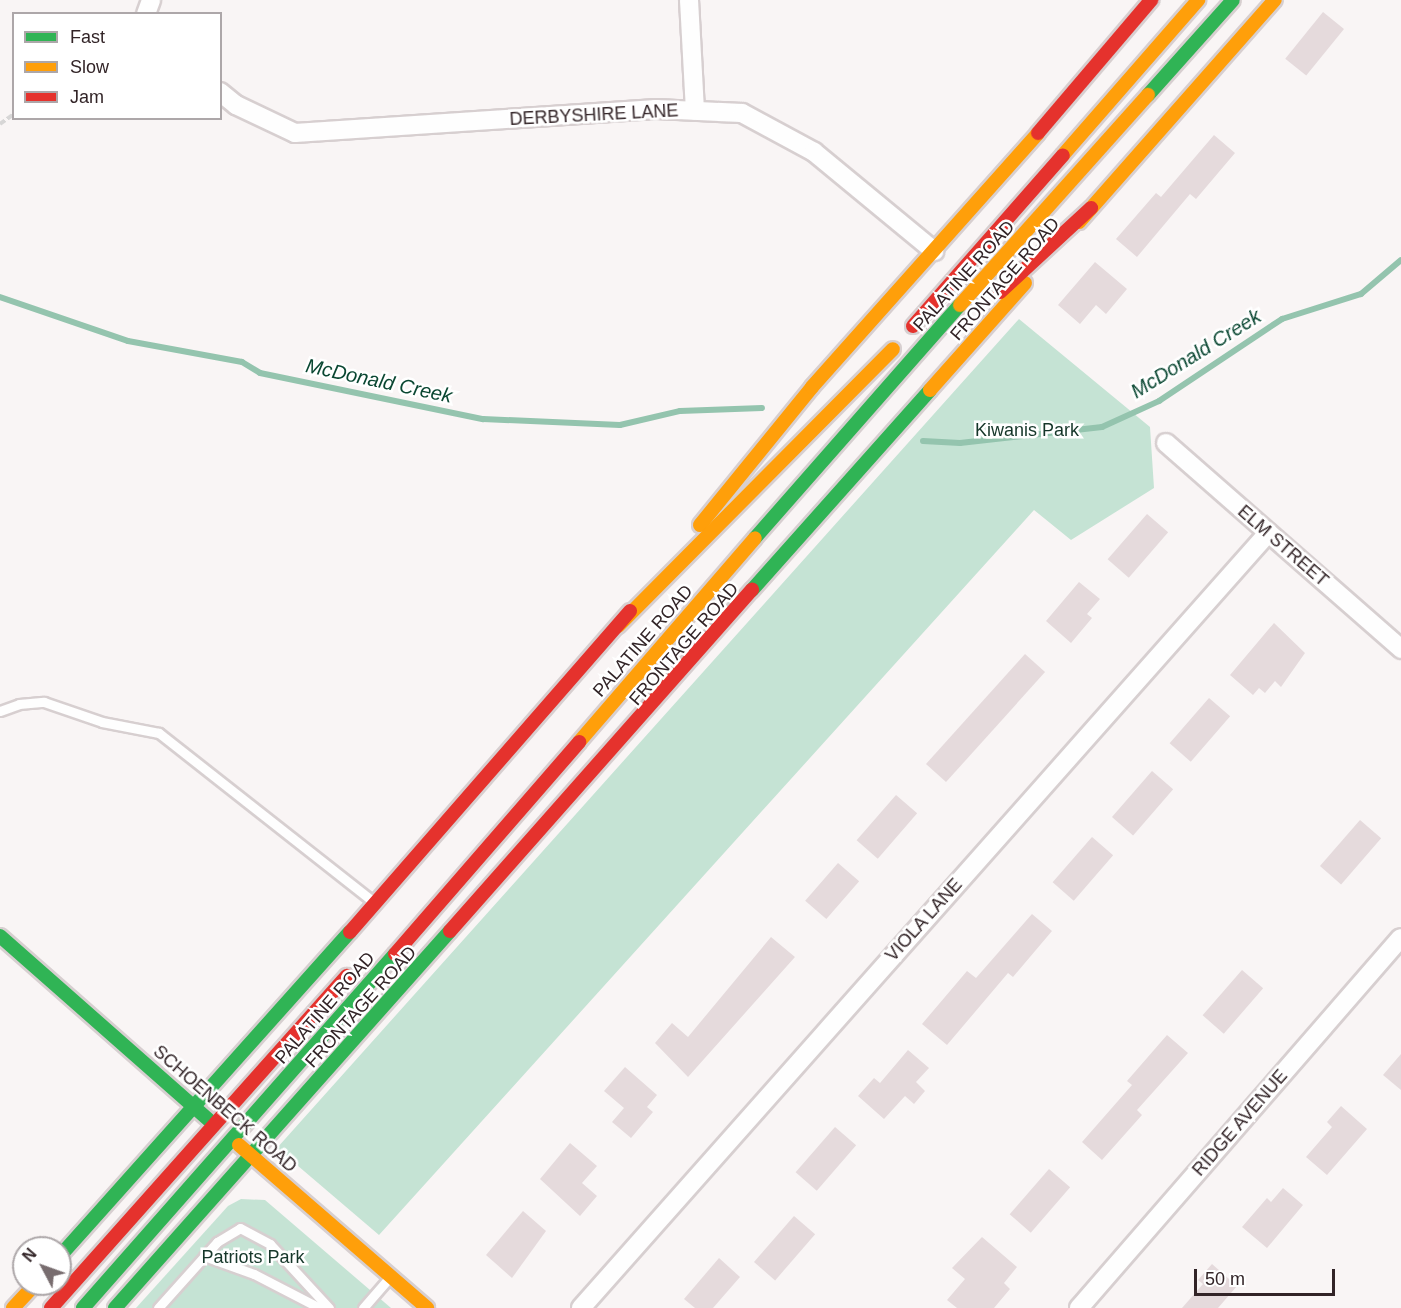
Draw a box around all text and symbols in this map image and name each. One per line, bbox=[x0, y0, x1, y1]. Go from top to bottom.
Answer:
legend bbox=[12, 12, 222, 120]
text: Fast bbox=[70, 27, 105, 47]
text: Slow bbox=[70, 57, 109, 77]
text: Jam bbox=[70, 87, 104, 107]
street label: DERBYSHIRE LANE bbox=[509, 100, 679, 130]
street label: FRONTAGE ROAD bbox=[946, 213, 1064, 345]
street label: PALATINE ROAD bbox=[909, 216, 1019, 336]
water label: McDonald Creek bbox=[1126, 304, 1266, 404]
water label: McDonald Creek bbox=[304, 354, 454, 408]
park label: Kiwanis Park bbox=[975, 419, 1079, 441]
street label: ELM STREET bbox=[1233, 501, 1333, 591]
street label: FRONTAGE ROAD bbox=[625, 578, 743, 710]
street label: PALATINE ROAD bbox=[588, 581, 698, 701]
street label: VIOLA LANE bbox=[881, 874, 967, 966]
street label: FRONTAGE ROAD bbox=[301, 942, 421, 1072]
street label: PALATINE ROAD bbox=[270, 948, 380, 1068]
street label: SCHOENBECK ROAD bbox=[149, 1041, 301, 1177]
street label: RIDGE AVENUE bbox=[1188, 1065, 1292, 1181]
north arrow bbox=[12, 1236, 72, 1296]
text: N bbox=[19, 1245, 40, 1265]
park label: Patriots Park bbox=[201, 1246, 305, 1268]
scale bar bbox=[1197, 1257, 1338, 1295]
text: 50 m bbox=[1205, 1269, 1245, 1289]

